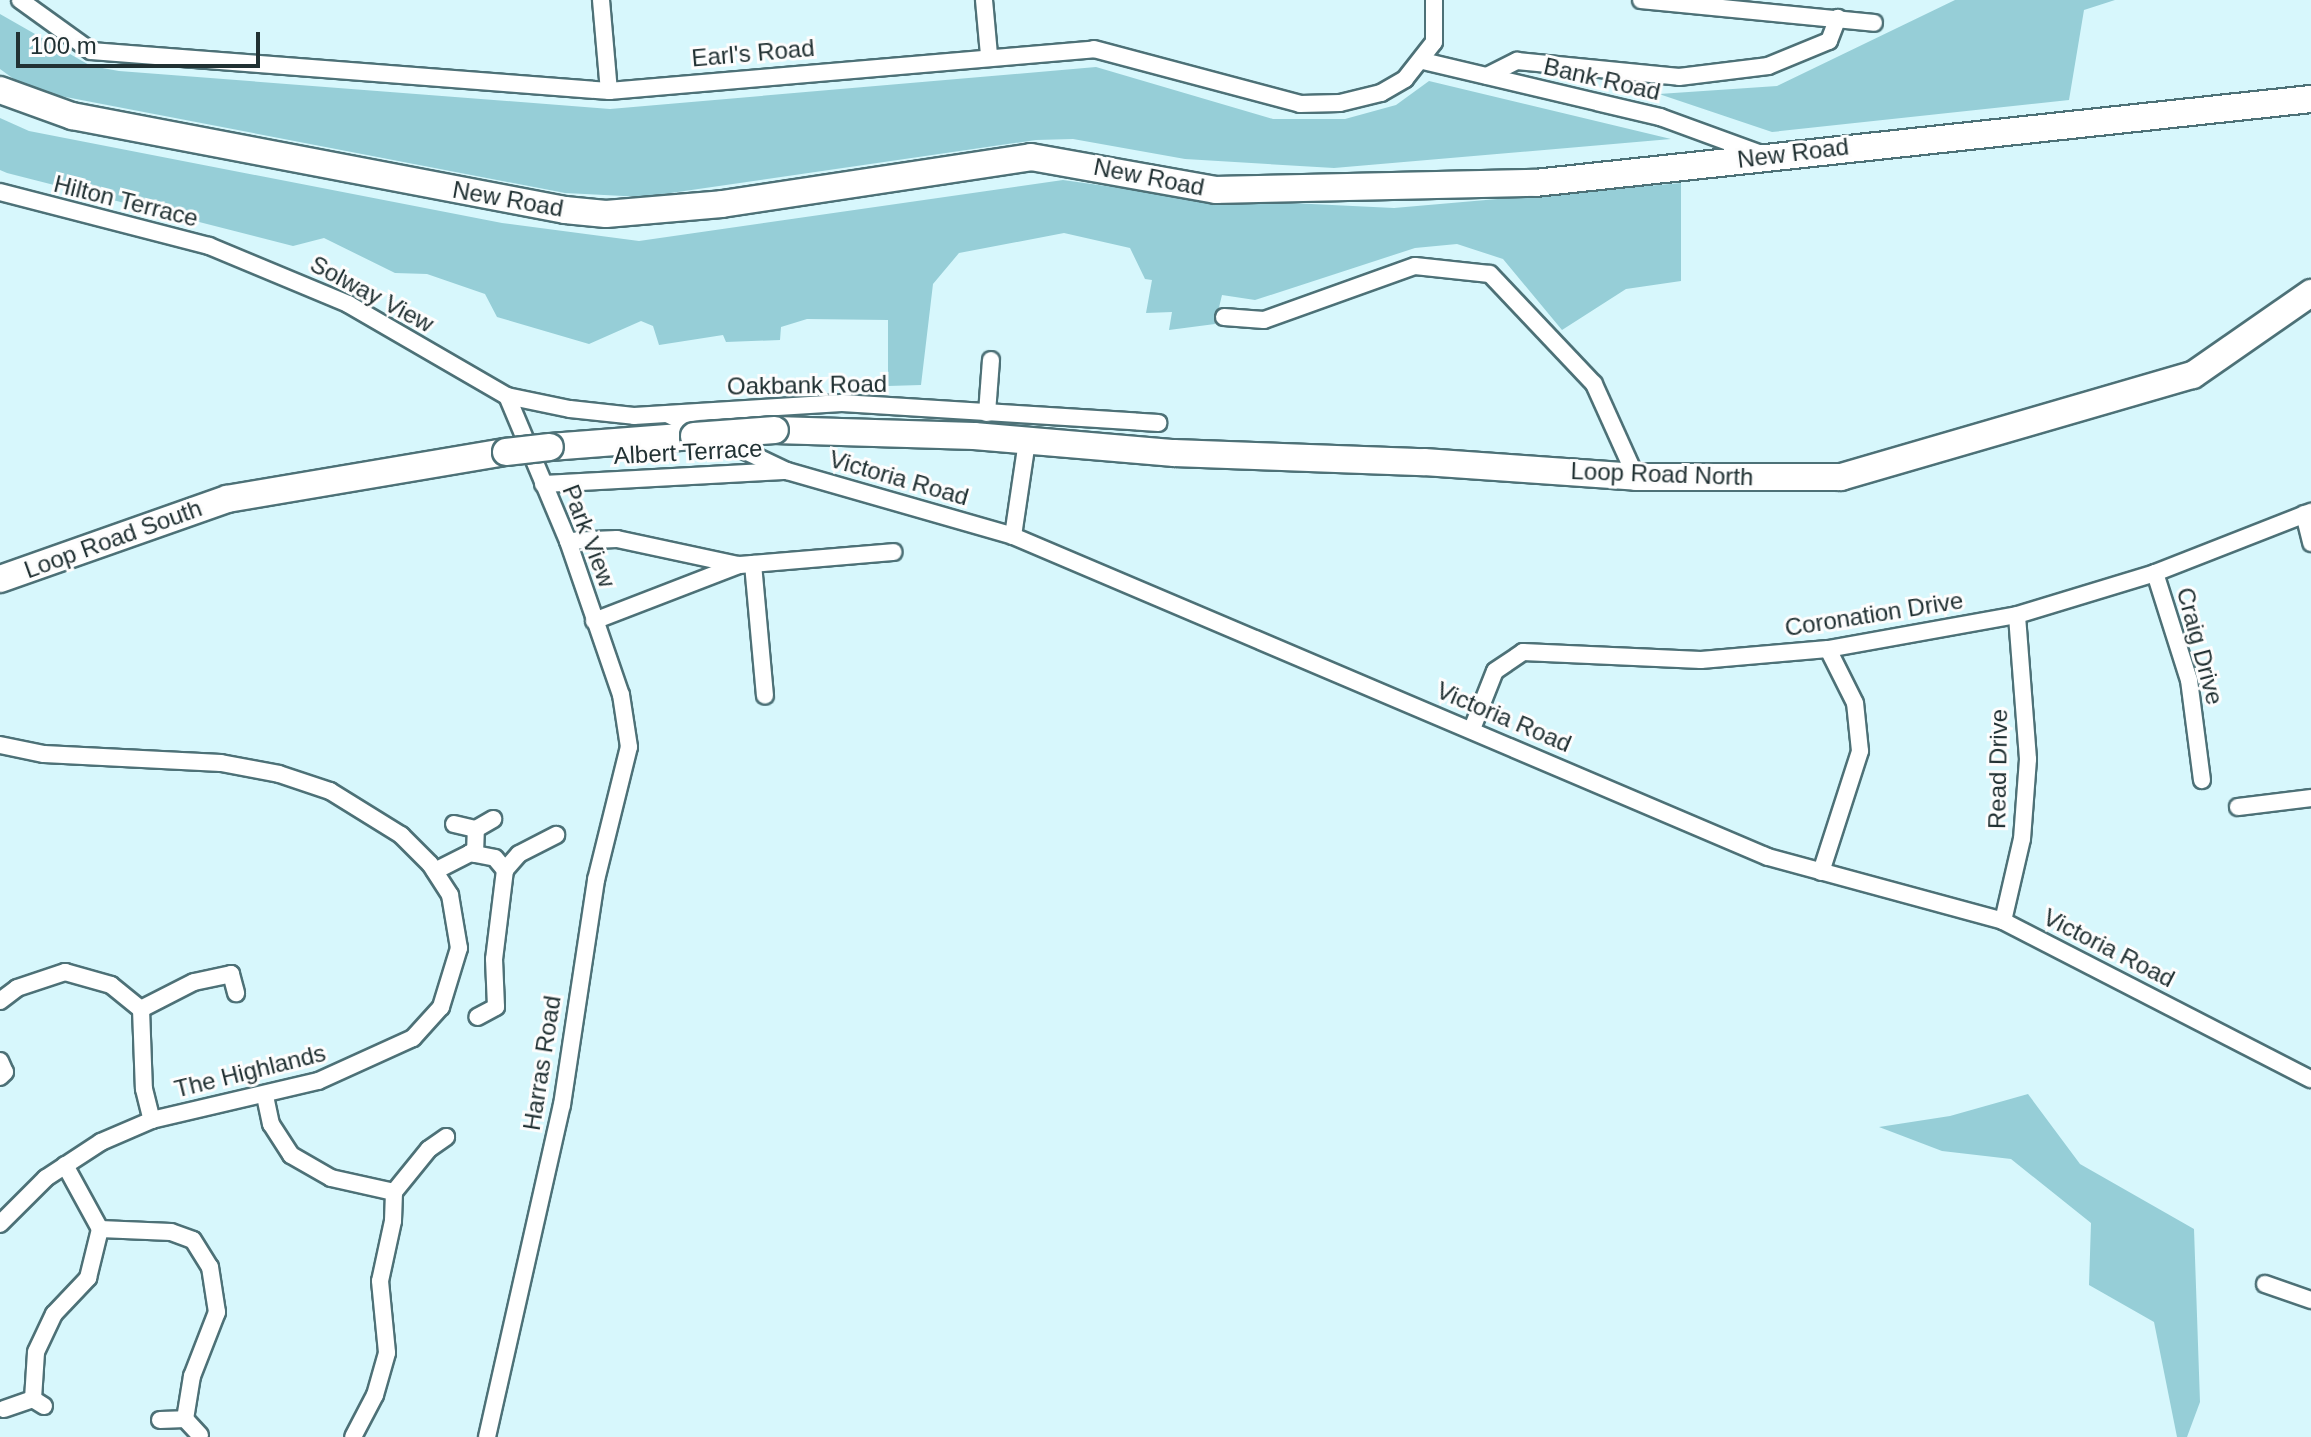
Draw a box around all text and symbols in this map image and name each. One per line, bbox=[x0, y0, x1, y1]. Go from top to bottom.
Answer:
scale bar bbox=[20, 16, 264, 66]
text: 100 m bbox=[30, 32, 97, 59]
street label: Earl's Road bbox=[690, 33, 816, 73]
street label: Bank Road bbox=[1541, 52, 1663, 106]
street label: New Road bbox=[1736, 132, 1850, 174]
street label: New Road bbox=[1091, 152, 1207, 202]
street label: Hilton Terrace bbox=[51, 169, 201, 233]
street label: New Road bbox=[450, 175, 566, 223]
street label: Solway View bbox=[305, 249, 439, 339]
street label: Oakbank Road bbox=[727, 369, 887, 401]
street label: Albert Terrace bbox=[613, 434, 763, 470]
street label: Victoria Road bbox=[826, 444, 972, 512]
street label: Loop Road North bbox=[1570, 456, 1754, 492]
street label: Park View bbox=[556, 481, 622, 591]
street label: Loop Road South bbox=[20, 494, 206, 584]
street label: Craig Drive bbox=[2171, 584, 2229, 708]
street label: Coronation Drive bbox=[1783, 586, 1965, 642]
street label: Victoria Road bbox=[1432, 676, 1576, 758]
street label: Read Drive bbox=[1983, 709, 2013, 829]
street label: Victoria Road bbox=[2038, 903, 2180, 993]
street label: Harras Road bbox=[517, 994, 567, 1132]
street label: The Highlands bbox=[171, 1038, 329, 1104]

